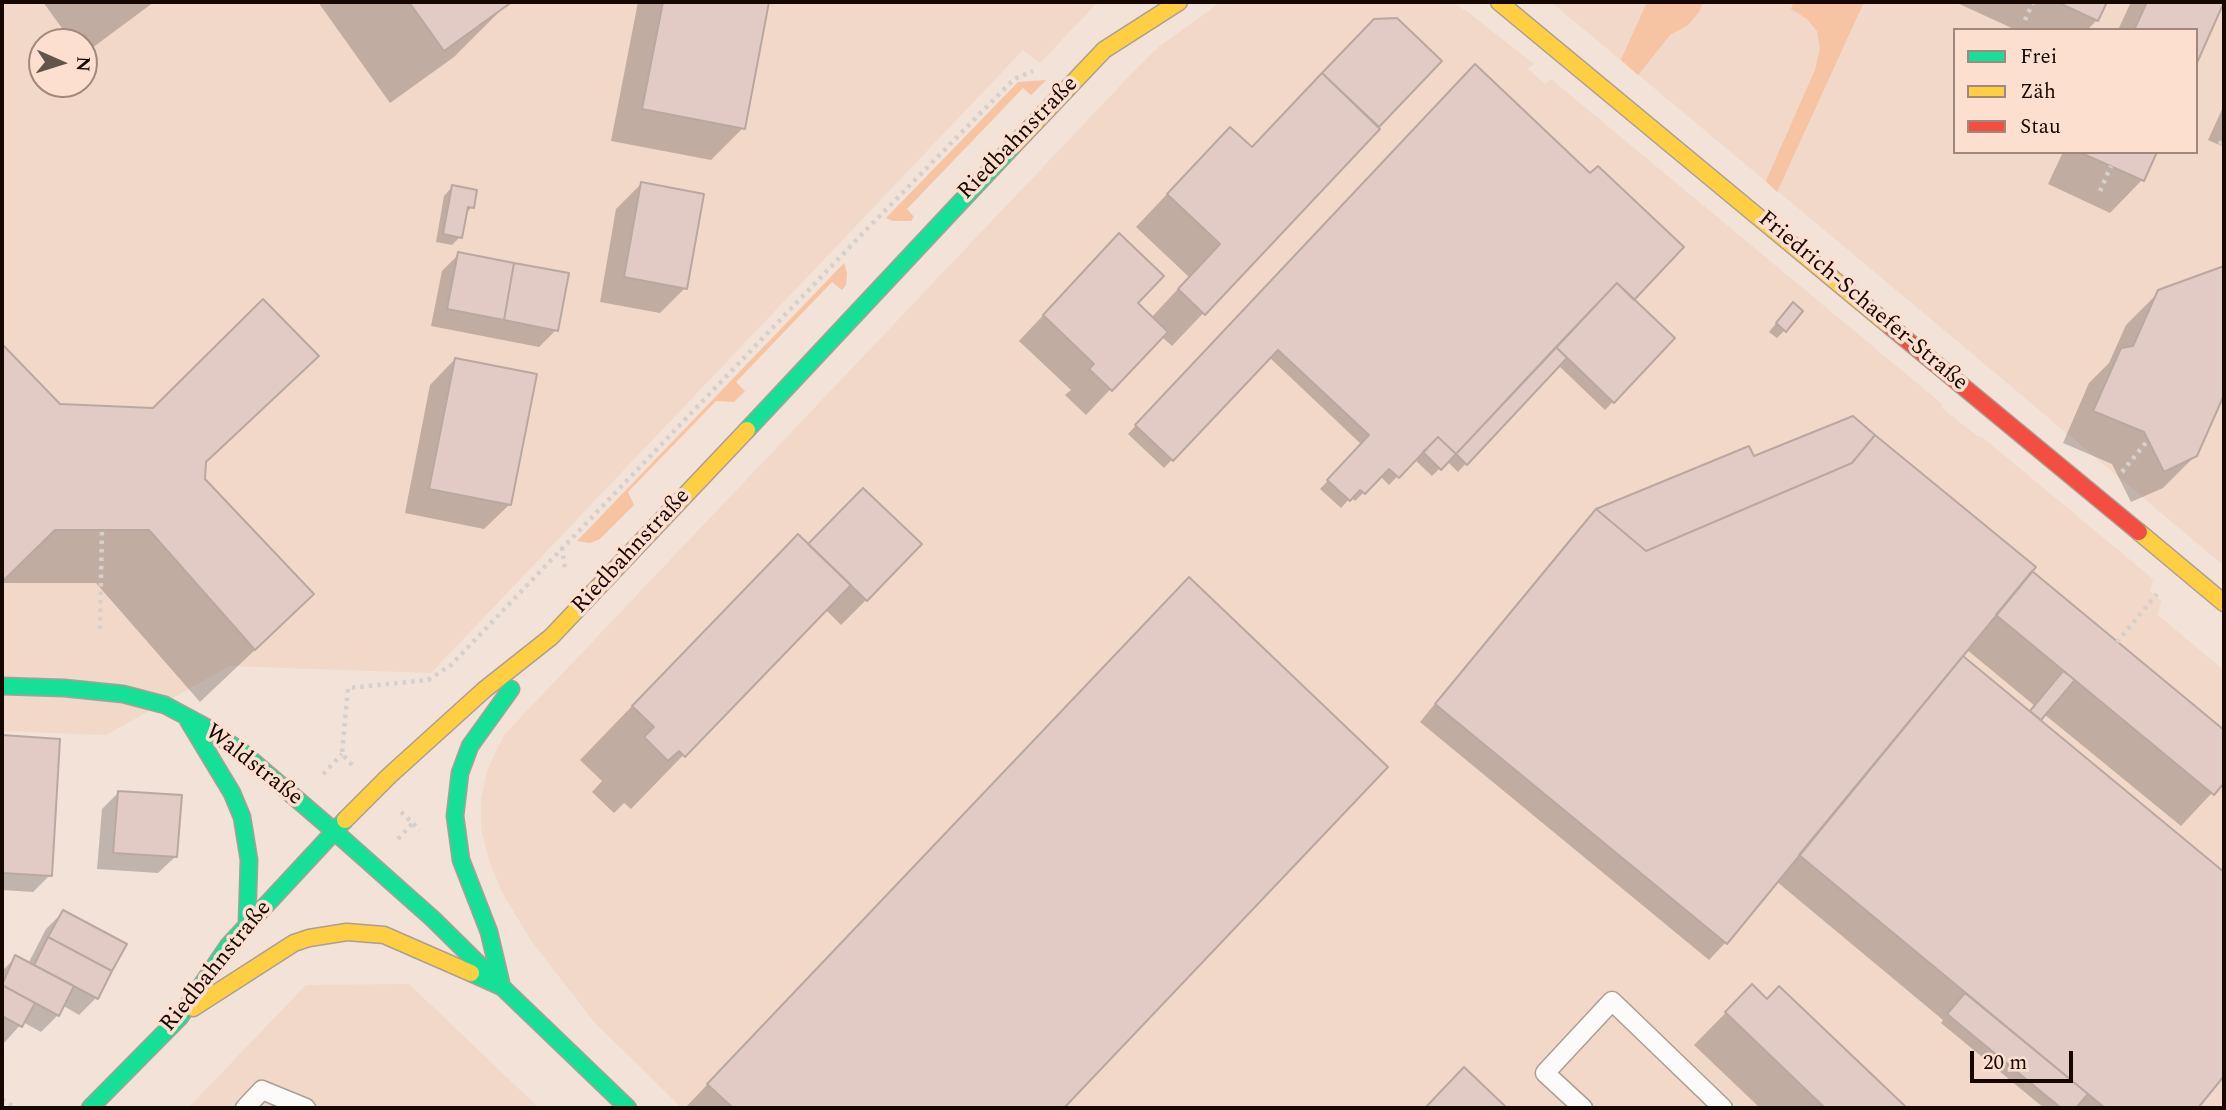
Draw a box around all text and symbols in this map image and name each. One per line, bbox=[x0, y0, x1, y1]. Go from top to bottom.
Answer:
north arrow bbox=[28, 28, 98, 98]
legend bbox=[1953, 28, 2198, 154]
text: Frei bbox=[2020, 41, 2057, 73]
text: N bbox=[68, 56, 97, 73]
street label: Riedbahnstraße bbox=[953, 72, 1085, 206]
text: Zäh bbox=[2020, 76, 2056, 108]
text: Stau bbox=[2020, 111, 2061, 143]
street label: Friedrich-Schaefer-Straße bbox=[1751, 206, 1973, 398]
street label: Riedbahnstraße bbox=[567, 484, 697, 620]
street label: Waldstraße bbox=[199, 719, 307, 813]
street label: Riedbahnstraße bbox=[156, 896, 278, 1038]
scale bar bbox=[1974, 1036, 2077, 1080]
text: 20 m bbox=[1983, 1047, 2027, 1079]

